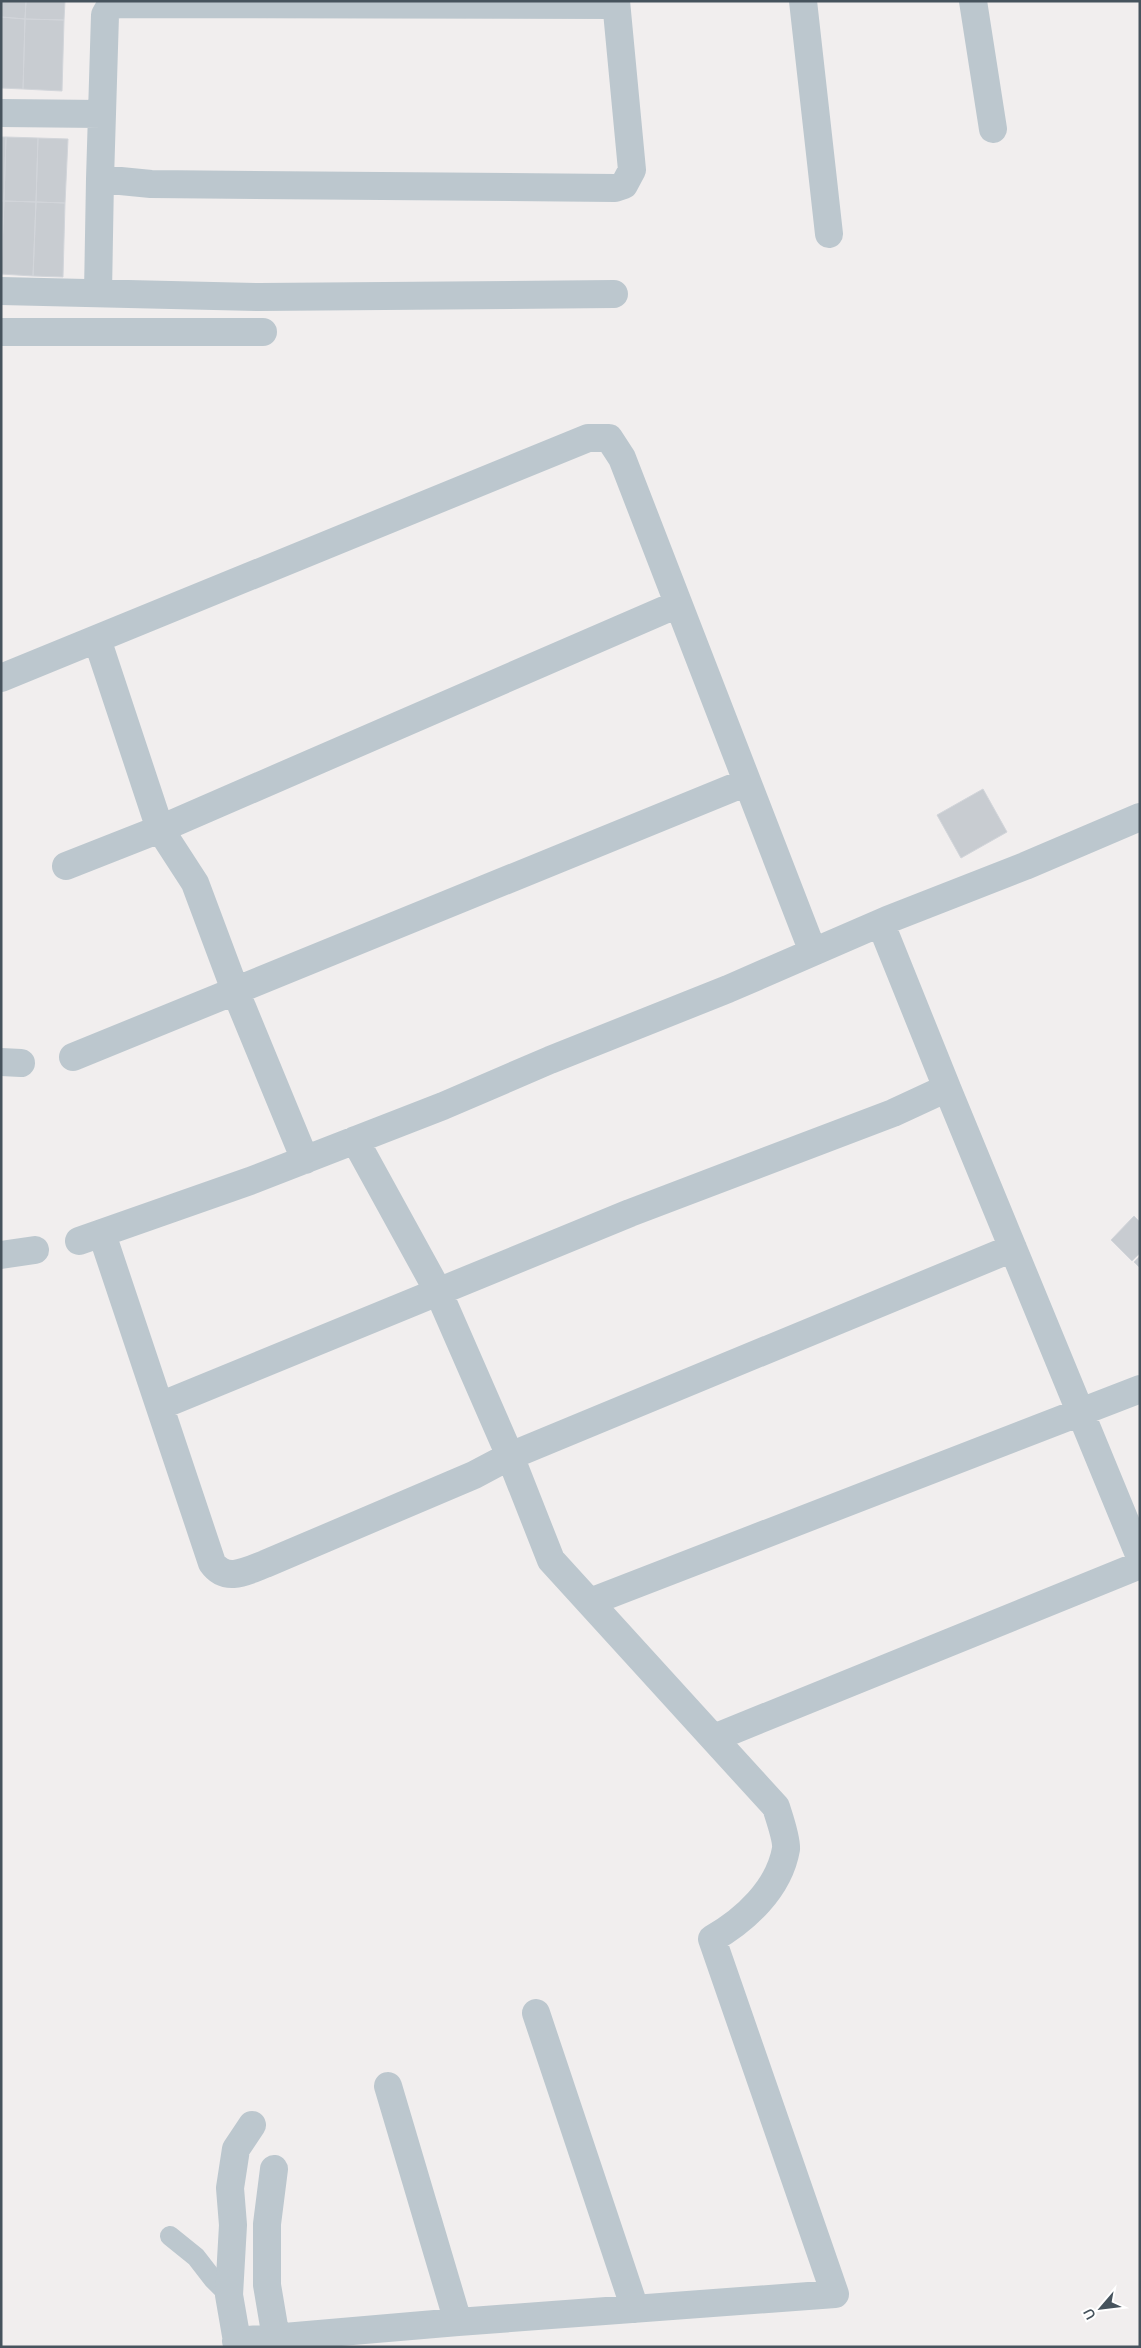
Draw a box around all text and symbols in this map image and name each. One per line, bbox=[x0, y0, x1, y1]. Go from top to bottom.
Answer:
north arrow bbox=[1076, 2283, 1126, 2333]
text: U bbox=[1079, 2305, 1101, 2323]

